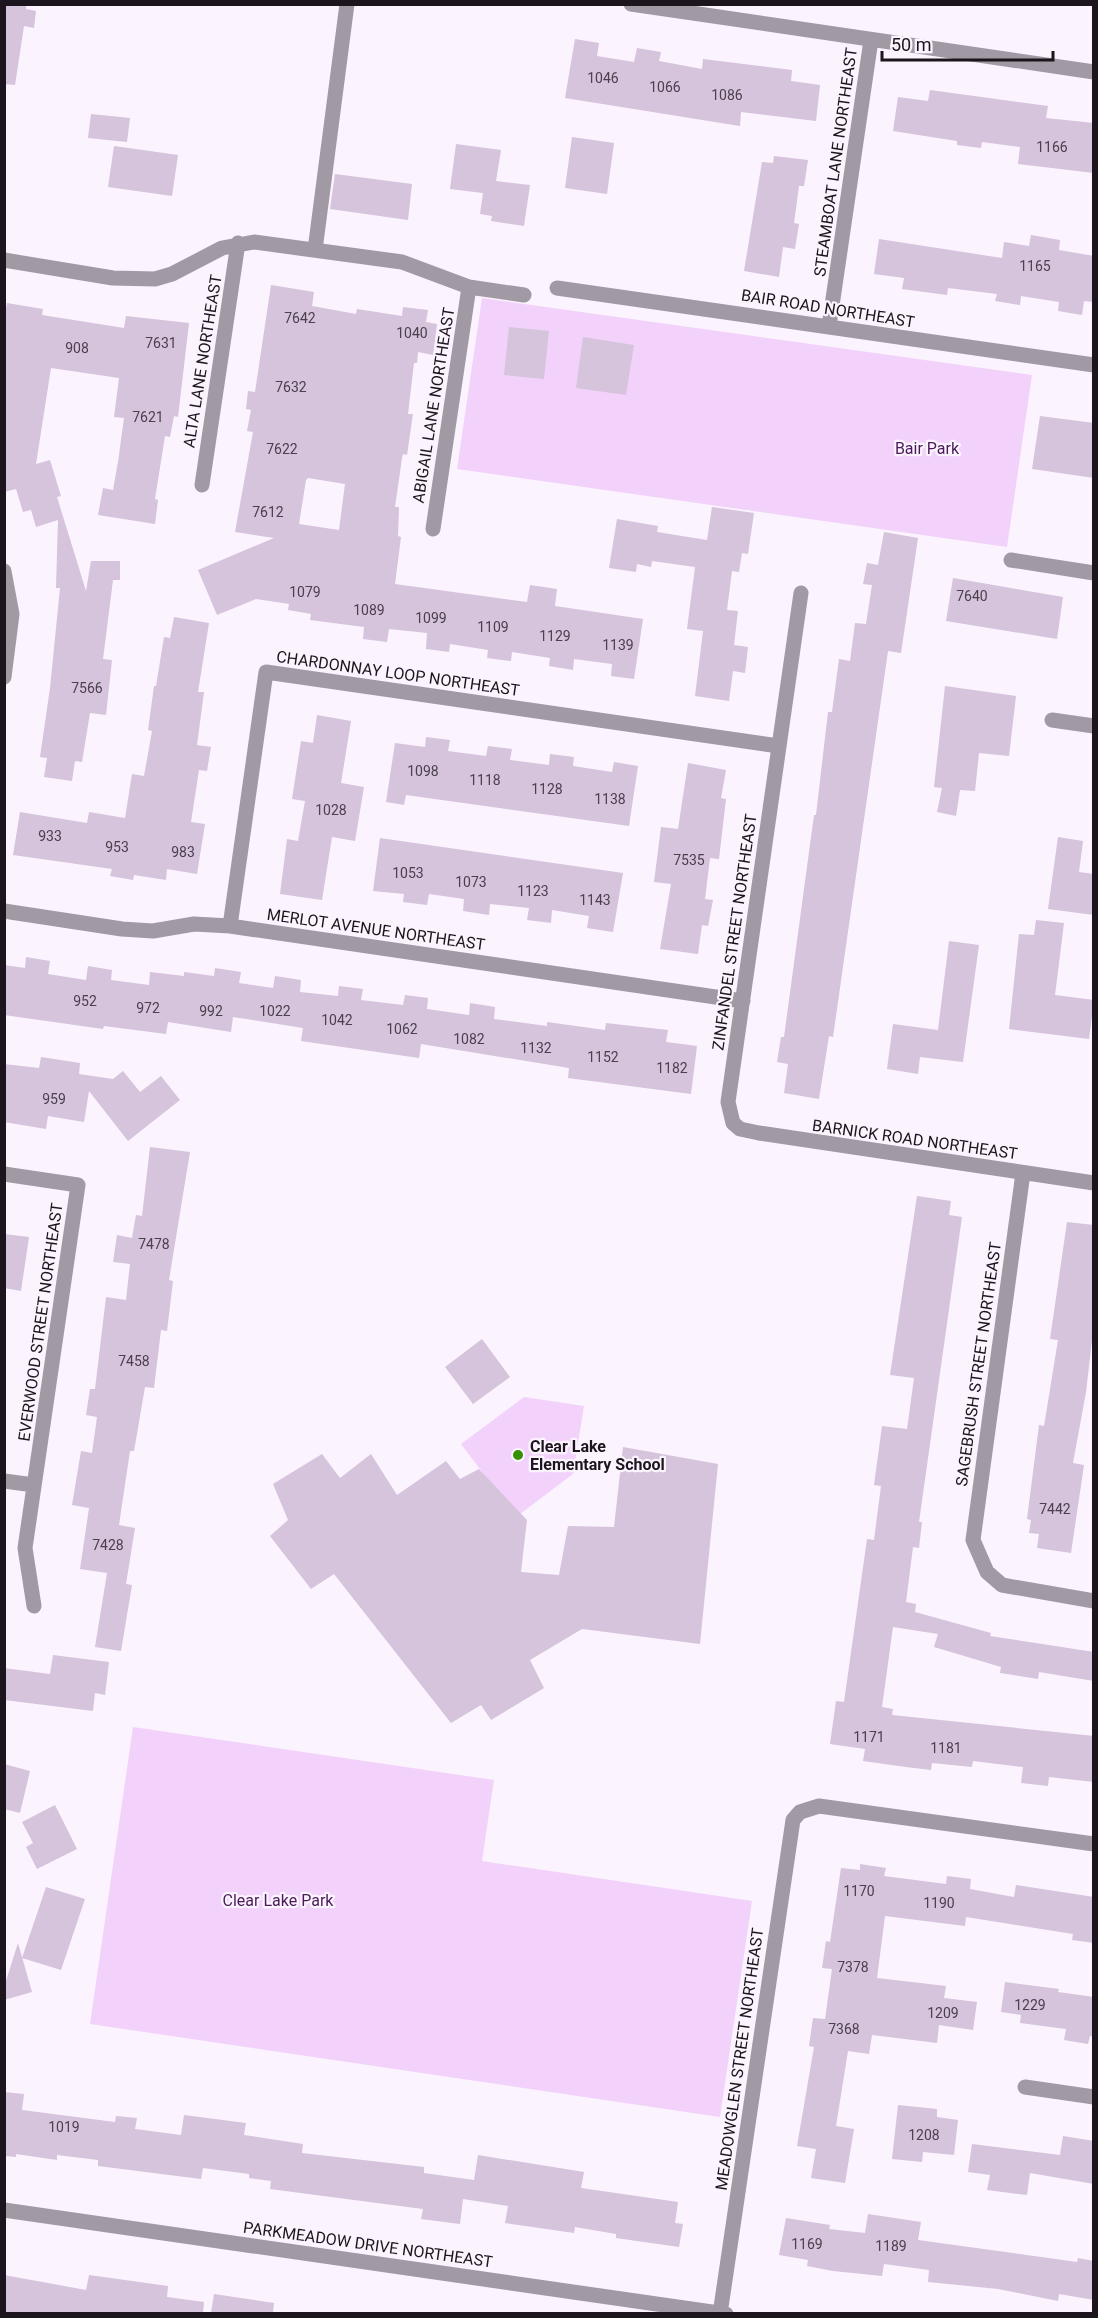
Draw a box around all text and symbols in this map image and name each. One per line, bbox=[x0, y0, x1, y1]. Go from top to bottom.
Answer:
scale bar bbox=[882, 24, 1053, 62]
text: 50 m bbox=[891, 34, 931, 55]
street label: STEAMBOAT LANE NORTHEAST bbox=[810, 46, 861, 278]
house number: 1046 bbox=[587, 70, 619, 86]
house number: 1066 bbox=[649, 79, 681, 95]
house number: 1086 bbox=[711, 87, 743, 103]
house number: 1166 bbox=[1036, 139, 1068, 155]
house number: 1165 bbox=[1019, 258, 1051, 274]
street label: ALTA LANE NORTHEAST bbox=[179, 273, 226, 449]
street label: BAIR ROAD NORTHEAST bbox=[740, 285, 916, 332]
street label: ABIGAIL LANE NORTHEAST bbox=[409, 305, 458, 504]
house number: 7642 bbox=[284, 310, 316, 326]
house number: 1040 bbox=[396, 325, 428, 341]
house number: 7631 bbox=[145, 335, 177, 351]
house number: 908 bbox=[65, 340, 89, 356]
house number: 7632 bbox=[275, 379, 307, 395]
house number: 7621 bbox=[132, 409, 164, 425]
park label: Bair Park bbox=[895, 439, 960, 458]
house number: 7622 bbox=[266, 441, 298, 457]
house number: 7612 bbox=[252, 504, 284, 520]
house number: 1079 bbox=[289, 584, 321, 600]
house number: 7640 bbox=[956, 588, 988, 604]
house number: 1089 bbox=[353, 602, 385, 618]
house number: 1099 bbox=[415, 610, 447, 626]
house number: 1109 bbox=[477, 619, 509, 635]
house number: 1129 bbox=[539, 628, 571, 644]
house number: 1139 bbox=[602, 637, 634, 653]
street label: CHARDONNAY LOOP NORTHEAST bbox=[275, 647, 521, 700]
house number: 7566 bbox=[71, 680, 103, 696]
house number: 1098 bbox=[407, 763, 439, 779]
house number: 1118 bbox=[469, 772, 501, 788]
house number: 1128 bbox=[531, 781, 563, 797]
house number: 1138 bbox=[594, 791, 626, 807]
house number: 1028 bbox=[315, 802, 347, 818]
street label: ZINFANDEL STREET NORTHEAST bbox=[708, 812, 761, 1052]
house number: 933 bbox=[38, 828, 62, 844]
house number: 953 bbox=[105, 839, 129, 855]
house number: 983 bbox=[171, 844, 195, 860]
house number: 7535 bbox=[673, 852, 705, 868]
house number: 1053 bbox=[392, 865, 424, 881]
house number: 1073 bbox=[455, 874, 487, 890]
house number: 1123 bbox=[517, 883, 549, 899]
house number: 1143 bbox=[579, 892, 611, 908]
street label: MERLOT AVENUE NORTHEAST bbox=[266, 905, 487, 954]
house number: 952 bbox=[73, 993, 97, 1009]
house number: 972 bbox=[136, 1000, 160, 1016]
house number: 992 bbox=[199, 1003, 223, 1019]
house number: 1022 bbox=[259, 1003, 291, 1019]
house number: 1042 bbox=[321, 1012, 353, 1028]
house number: 1062 bbox=[386, 1021, 418, 1037]
house number: 1082 bbox=[453, 1031, 485, 1047]
house number: 1132 bbox=[520, 1040, 552, 1056]
house number: 1152 bbox=[587, 1049, 619, 1065]
house number: 1182 bbox=[656, 1060, 688, 1076]
house number: 959 bbox=[42, 1091, 66, 1107]
street label: BARNICK ROAD NORTHEAST bbox=[811, 1116, 1019, 1163]
street label: EVERWOOD STREET NORTHEAST bbox=[14, 1201, 67, 1443]
house number: 7478 bbox=[138, 1236, 170, 1252]
street label: SAGEBRUSH STREET NORTHEAST bbox=[952, 1240, 1005, 1487]
house number: 7458 bbox=[118, 1353, 150, 1369]
place label: Clear Lake Elementary School bbox=[530, 1437, 665, 1474]
marker: Clear Lake Elementary School bbox=[511, 1448, 525, 1462]
house number: 7442 bbox=[1039, 1501, 1071, 1517]
house number: 7428 bbox=[92, 1537, 124, 1553]
house number: 1171 bbox=[853, 1729, 885, 1745]
house number: 1181 bbox=[930, 1740, 962, 1756]
house number: 1170 bbox=[843, 1883, 875, 1899]
park label: Clear Lake Park bbox=[223, 1891, 334, 1910]
house number: 1190 bbox=[923, 1895, 955, 1911]
street label: MEADOWGLEN STREET NORTHEAST bbox=[712, 1926, 767, 2192]
house number: 7378 bbox=[837, 1959, 869, 1975]
house number: 1229 bbox=[1014, 1997, 1046, 2013]
house number: 1209 bbox=[927, 2005, 959, 2021]
house number: 7368 bbox=[828, 2021, 860, 2037]
house number: 1019 bbox=[48, 2119, 80, 2135]
house number: 1208 bbox=[908, 2127, 940, 2143]
street label: PARKMEADOW DRIVE NORTHEAST bbox=[242, 2218, 494, 2271]
house number: 1169 bbox=[791, 2236, 823, 2252]
house number: 1189 bbox=[875, 2238, 907, 2254]

